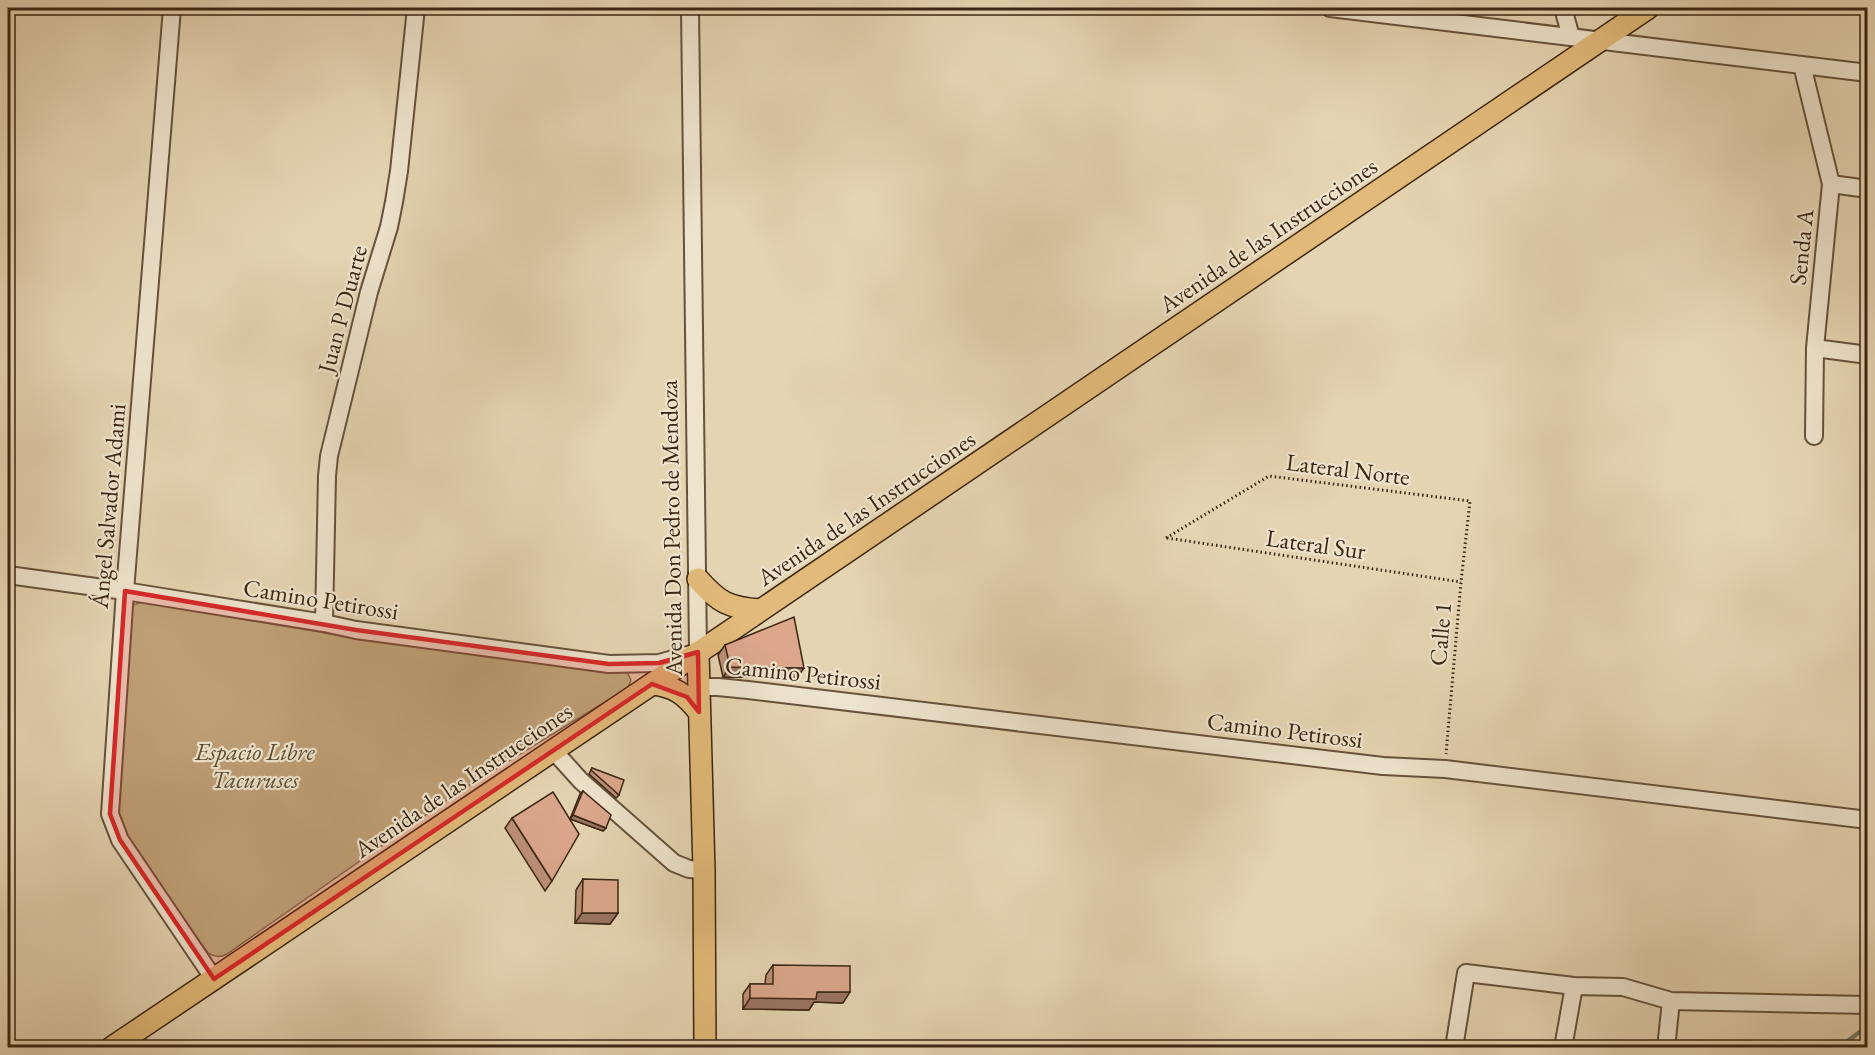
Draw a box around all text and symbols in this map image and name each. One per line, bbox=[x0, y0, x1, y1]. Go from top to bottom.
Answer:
street label: Avenida de las Instrucciones bbox=[1152, 150, 1383, 320]
street label: Senda A bbox=[1782, 207, 1820, 287]
street label: Juan P Duarte bbox=[310, 242, 374, 378]
street label: Avenida Don Pedro de Mendoza bbox=[653, 379, 689, 677]
street label: Ángel Salvador Adami bbox=[84, 402, 132, 611]
street label: Avenida de las Instrucciones bbox=[750, 423, 981, 593]
street label: Lateral Norte bbox=[1284, 446, 1412, 492]
street label: Lateral Sur bbox=[1264, 522, 1368, 566]
street label: Camino Petirossi bbox=[241, 571, 401, 627]
street label: Calle 1 bbox=[1422, 601, 1458, 667]
street label: Camino Petirossi bbox=[723, 649, 883, 697]
street label: Avenida de las Instrucciones bbox=[347, 695, 578, 865]
street label: Camino Petirossi bbox=[1205, 705, 1365, 755]
park label: Espacio Libre Tacuruses bbox=[194, 736, 315, 795]

